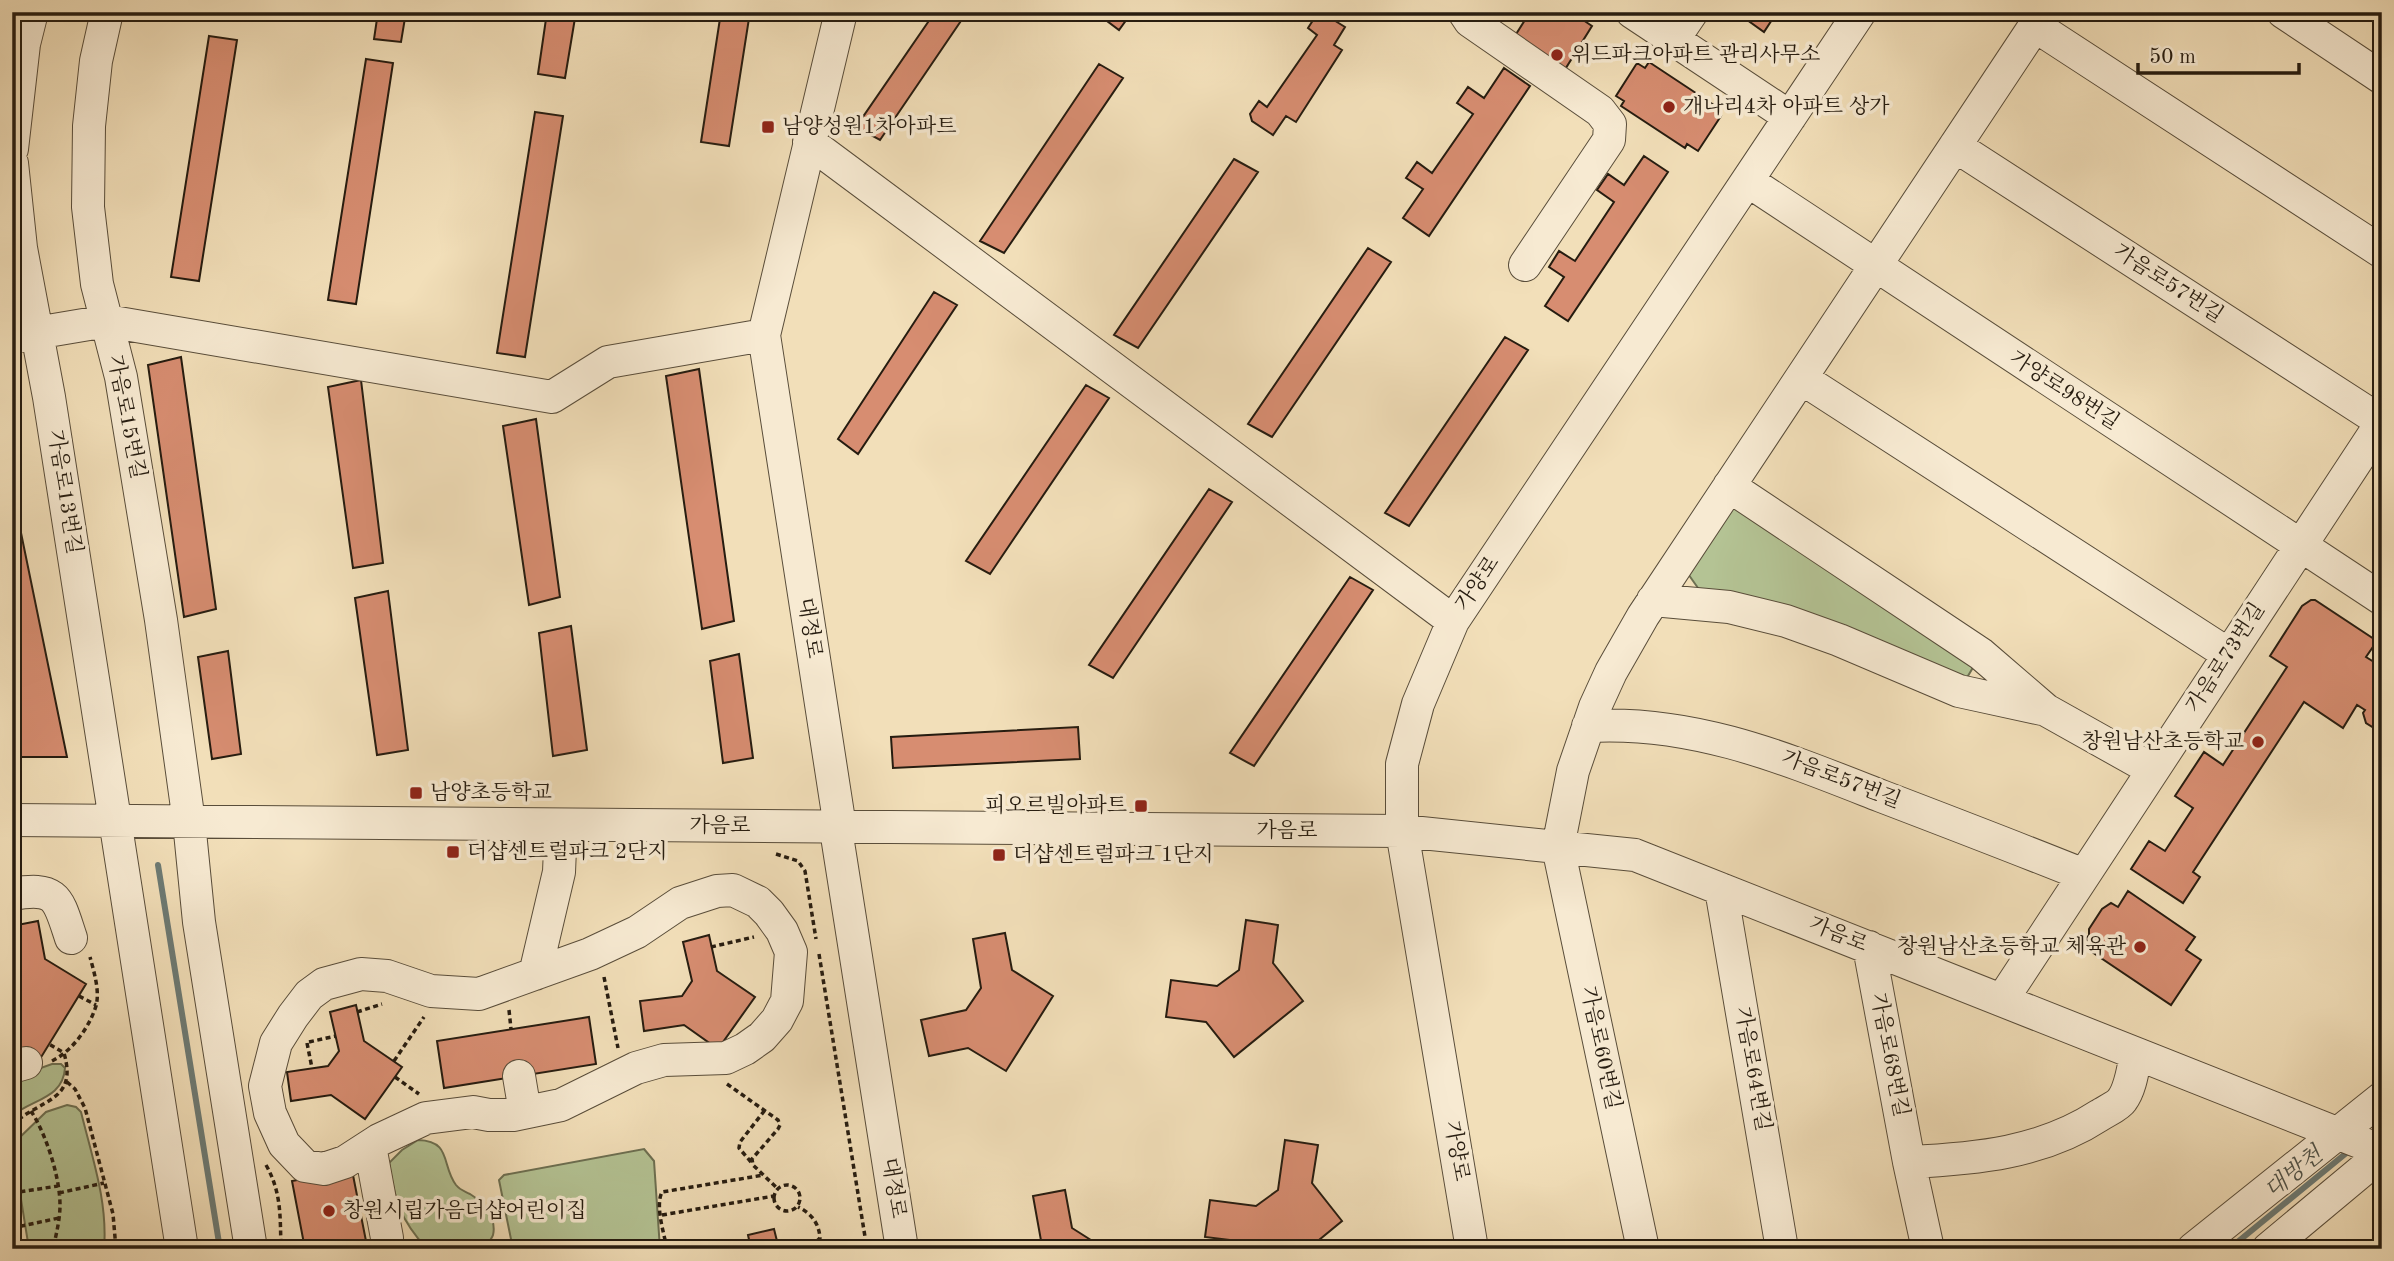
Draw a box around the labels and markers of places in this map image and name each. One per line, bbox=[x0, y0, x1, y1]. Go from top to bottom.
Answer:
place label: 위드파크아파트 관리사무소 bbox=[1571, 43, 1820, 66]
marker: 위드파크아파트 관리사무소 bbox=[1549, 47, 1565, 63]
place label: 개나리4차 아파트 상가 bbox=[1683, 95, 1890, 118]
marker: 개나리4차 아파트 상가 bbox=[1661, 99, 1677, 115]
place label: 남양성원1차아파트 bbox=[782, 115, 956, 138]
marker: 남양성원1차아파트 bbox=[760, 119, 776, 135]
place label: 창원남산초등학교 bbox=[2082, 730, 2244, 753]
marker: 창원남산초등학교 bbox=[2250, 734, 2266, 750]
place label: 남양초등학교 bbox=[430, 781, 552, 804]
marker: 남양초등학교 bbox=[408, 785, 424, 801]
place label: 피오르빌아파트 bbox=[985, 794, 1127, 817]
marker: 피오르빌아파트 bbox=[1133, 798, 1149, 814]
place label: 더샵센트럴파크 2단지 bbox=[467, 840, 668, 863]
place label: 더샵센트럴파크 1단지 bbox=[1013, 843, 1214, 866]
marker: 더샵센트럴파크 2단지 bbox=[445, 844, 461, 860]
marker: 더샵센트럴파크 1단지 bbox=[991, 847, 1007, 863]
place label: 창원남산초등학교 체육관 bbox=[1897, 935, 2127, 958]
marker: 창원남산초등학교 체육관 bbox=[2132, 939, 2148, 955]
place label: 창원시립가음더샵어린이집 bbox=[343, 1199, 586, 1222]
marker: 창원시립가음더샵어린이집 bbox=[321, 1203, 337, 1219]

